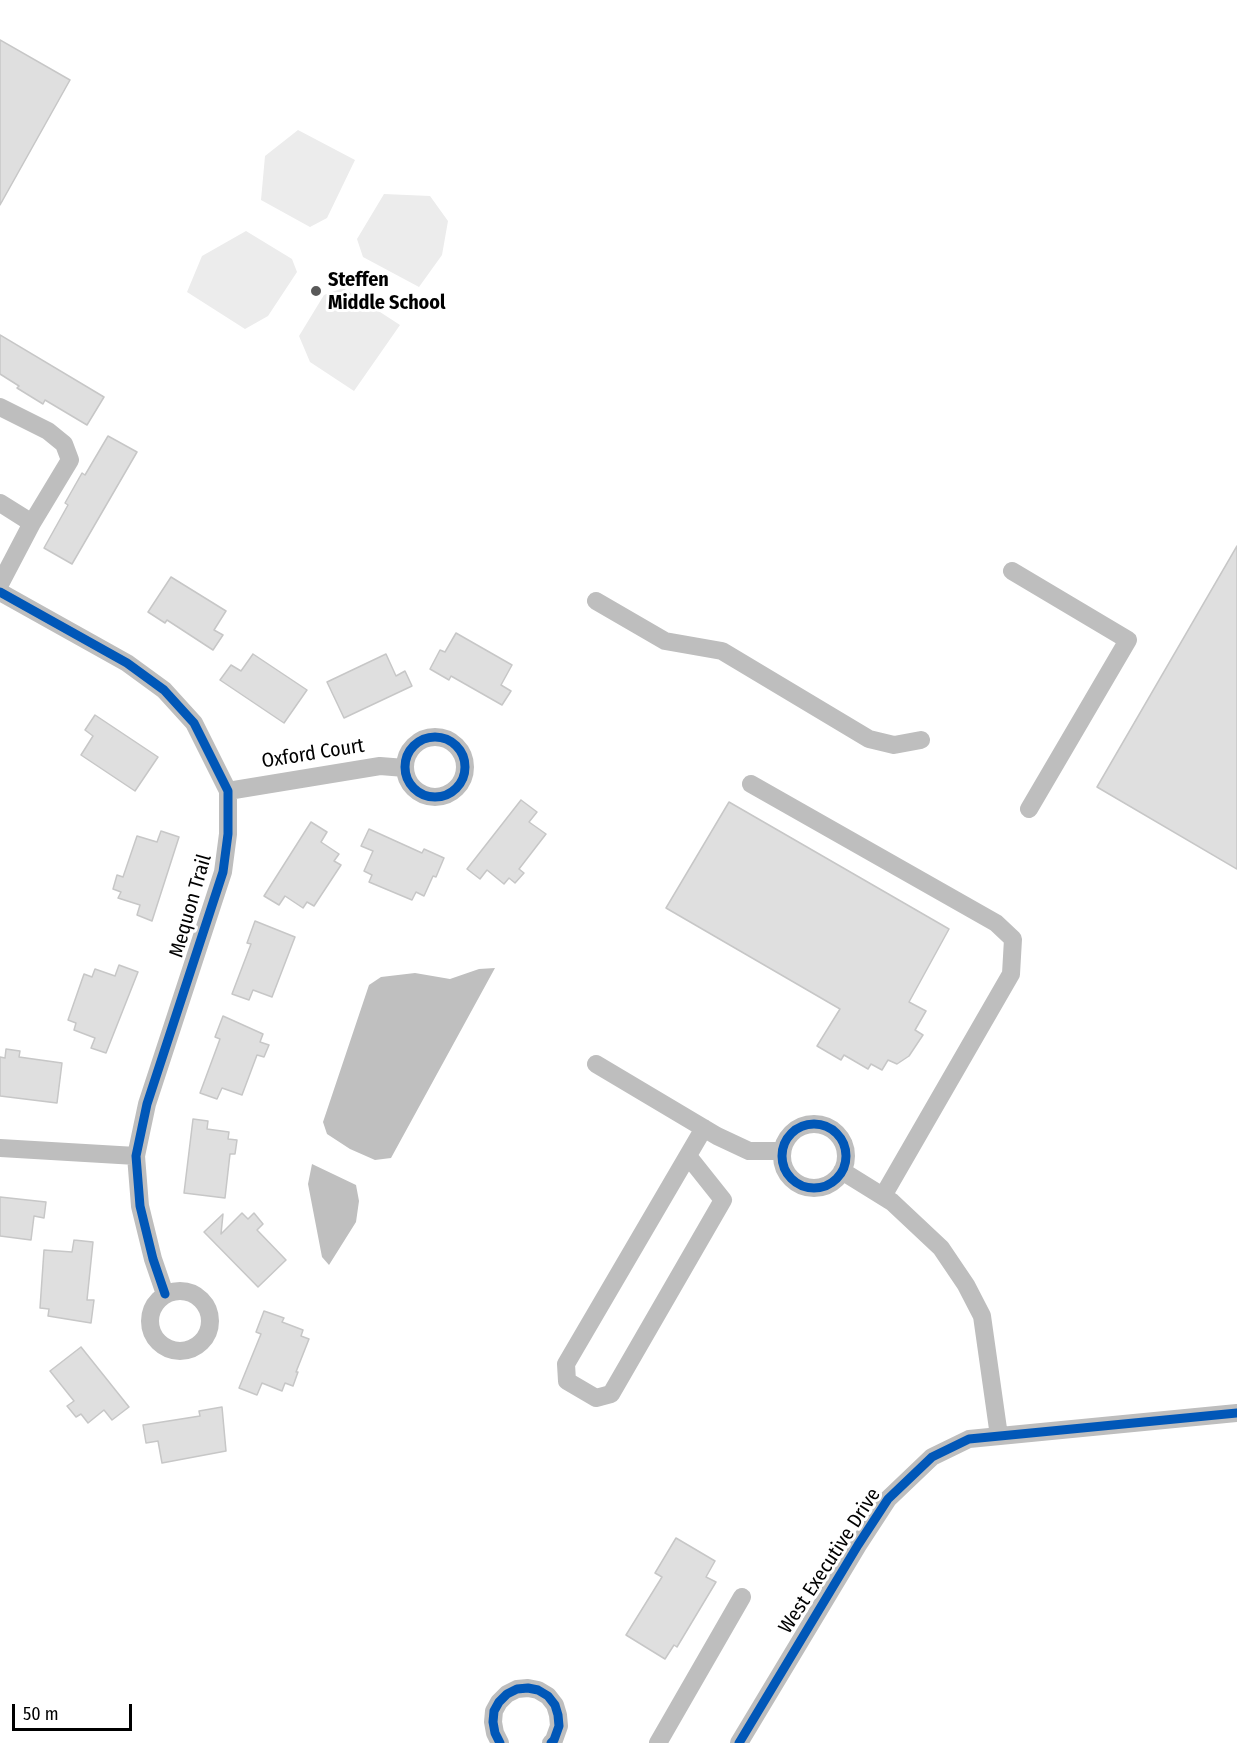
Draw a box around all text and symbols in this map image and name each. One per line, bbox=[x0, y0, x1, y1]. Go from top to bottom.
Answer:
place label: Steffen Middle School bbox=[328, 268, 445, 315]
marker: Steffen Middle School bbox=[309, 284, 323, 298]
street label: Oxford Court bbox=[260, 734, 366, 774]
street label: Mequon Trail bbox=[165, 852, 217, 960]
street label: West Executive Drive bbox=[774, 1484, 886, 1638]
scale bar bbox=[15, 1692, 135, 1730]
text: 50 m bbox=[23, 1703, 59, 1725]

